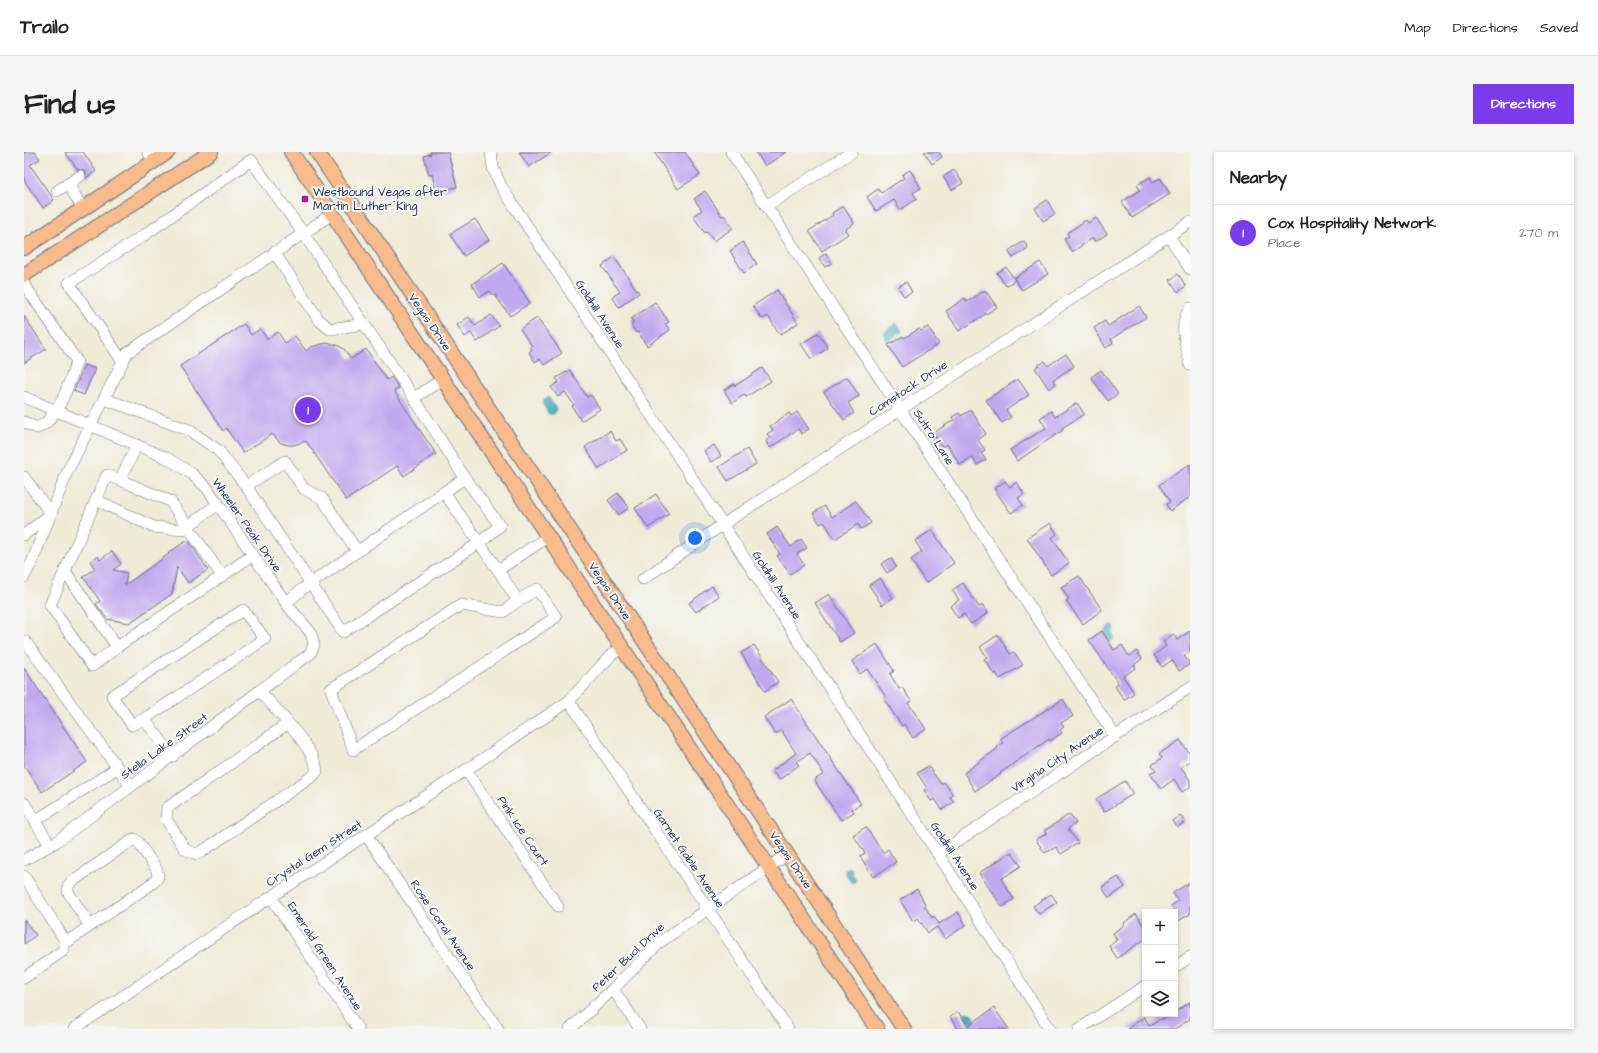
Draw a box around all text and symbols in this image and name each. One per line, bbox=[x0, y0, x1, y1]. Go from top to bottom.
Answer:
text: Trailo bbox=[20, 14, 69, 41]
text: Map bbox=[1404, 18, 1431, 38]
text: Directions bbox=[1453, 18, 1518, 38]
text: Saved bbox=[1540, 18, 1578, 38]
button: Directions bbox=[1473, 84, 1574, 124]
text: Find us bbox=[24, 85, 115, 124]
text: Nearby bbox=[1230, 166, 1287, 190]
place label: Westbound Vegas after Martin Luther King bbox=[313, 184, 447, 216]
marker: Westbound Vegas after Martin Luther King bbox=[300, 194, 310, 204]
text: Cox Hospitality Network bbox=[1268, 213, 1436, 234]
text: 1 bbox=[1242, 224, 1244, 242]
text: 270 m bbox=[1519, 224, 1558, 242]
text: Place bbox=[1268, 234, 1300, 252]
street label: Goldhill Avenue bbox=[571, 277, 628, 352]
street label: Vegas Drive bbox=[403, 290, 455, 355]
street label: Comstock Drive bbox=[866, 356, 951, 420]
pin: 1 bbox=[295, 395, 321, 425]
street label: Sutro Lane bbox=[909, 406, 958, 469]
street label: Wheeler Peak Drive bbox=[208, 475, 286, 576]
your location bbox=[685, 528, 705, 548]
street label: Goldhill Avenue bbox=[748, 548, 805, 623]
street label: Vegas Drive bbox=[583, 559, 635, 624]
street label: Stella Lake Street bbox=[117, 709, 211, 784]
street label: Virginia City Avenue bbox=[1008, 722, 1108, 798]
street label: Pink Ice Court bbox=[493, 793, 552, 870]
street label: Garnet Gable Avenue bbox=[649, 805, 728, 912]
street label: Crystal Gem Street bbox=[263, 816, 366, 892]
street label: Goldhill Avenue bbox=[926, 819, 983, 894]
street label: Vegas Drive bbox=[764, 828, 816, 893]
street label: Rose Coral Avenue bbox=[406, 876, 480, 975]
street label: Emerald Green Avenue bbox=[283, 899, 366, 1014]
map controls bbox=[1142, 909, 1178, 1017]
button: + bbox=[1142, 909, 1178, 945]
street label: Peter Buol Drive bbox=[588, 919, 669, 996]
button: − bbox=[1142, 945, 1178, 981]
button: layers bbox=[1142, 981, 1178, 1017]

